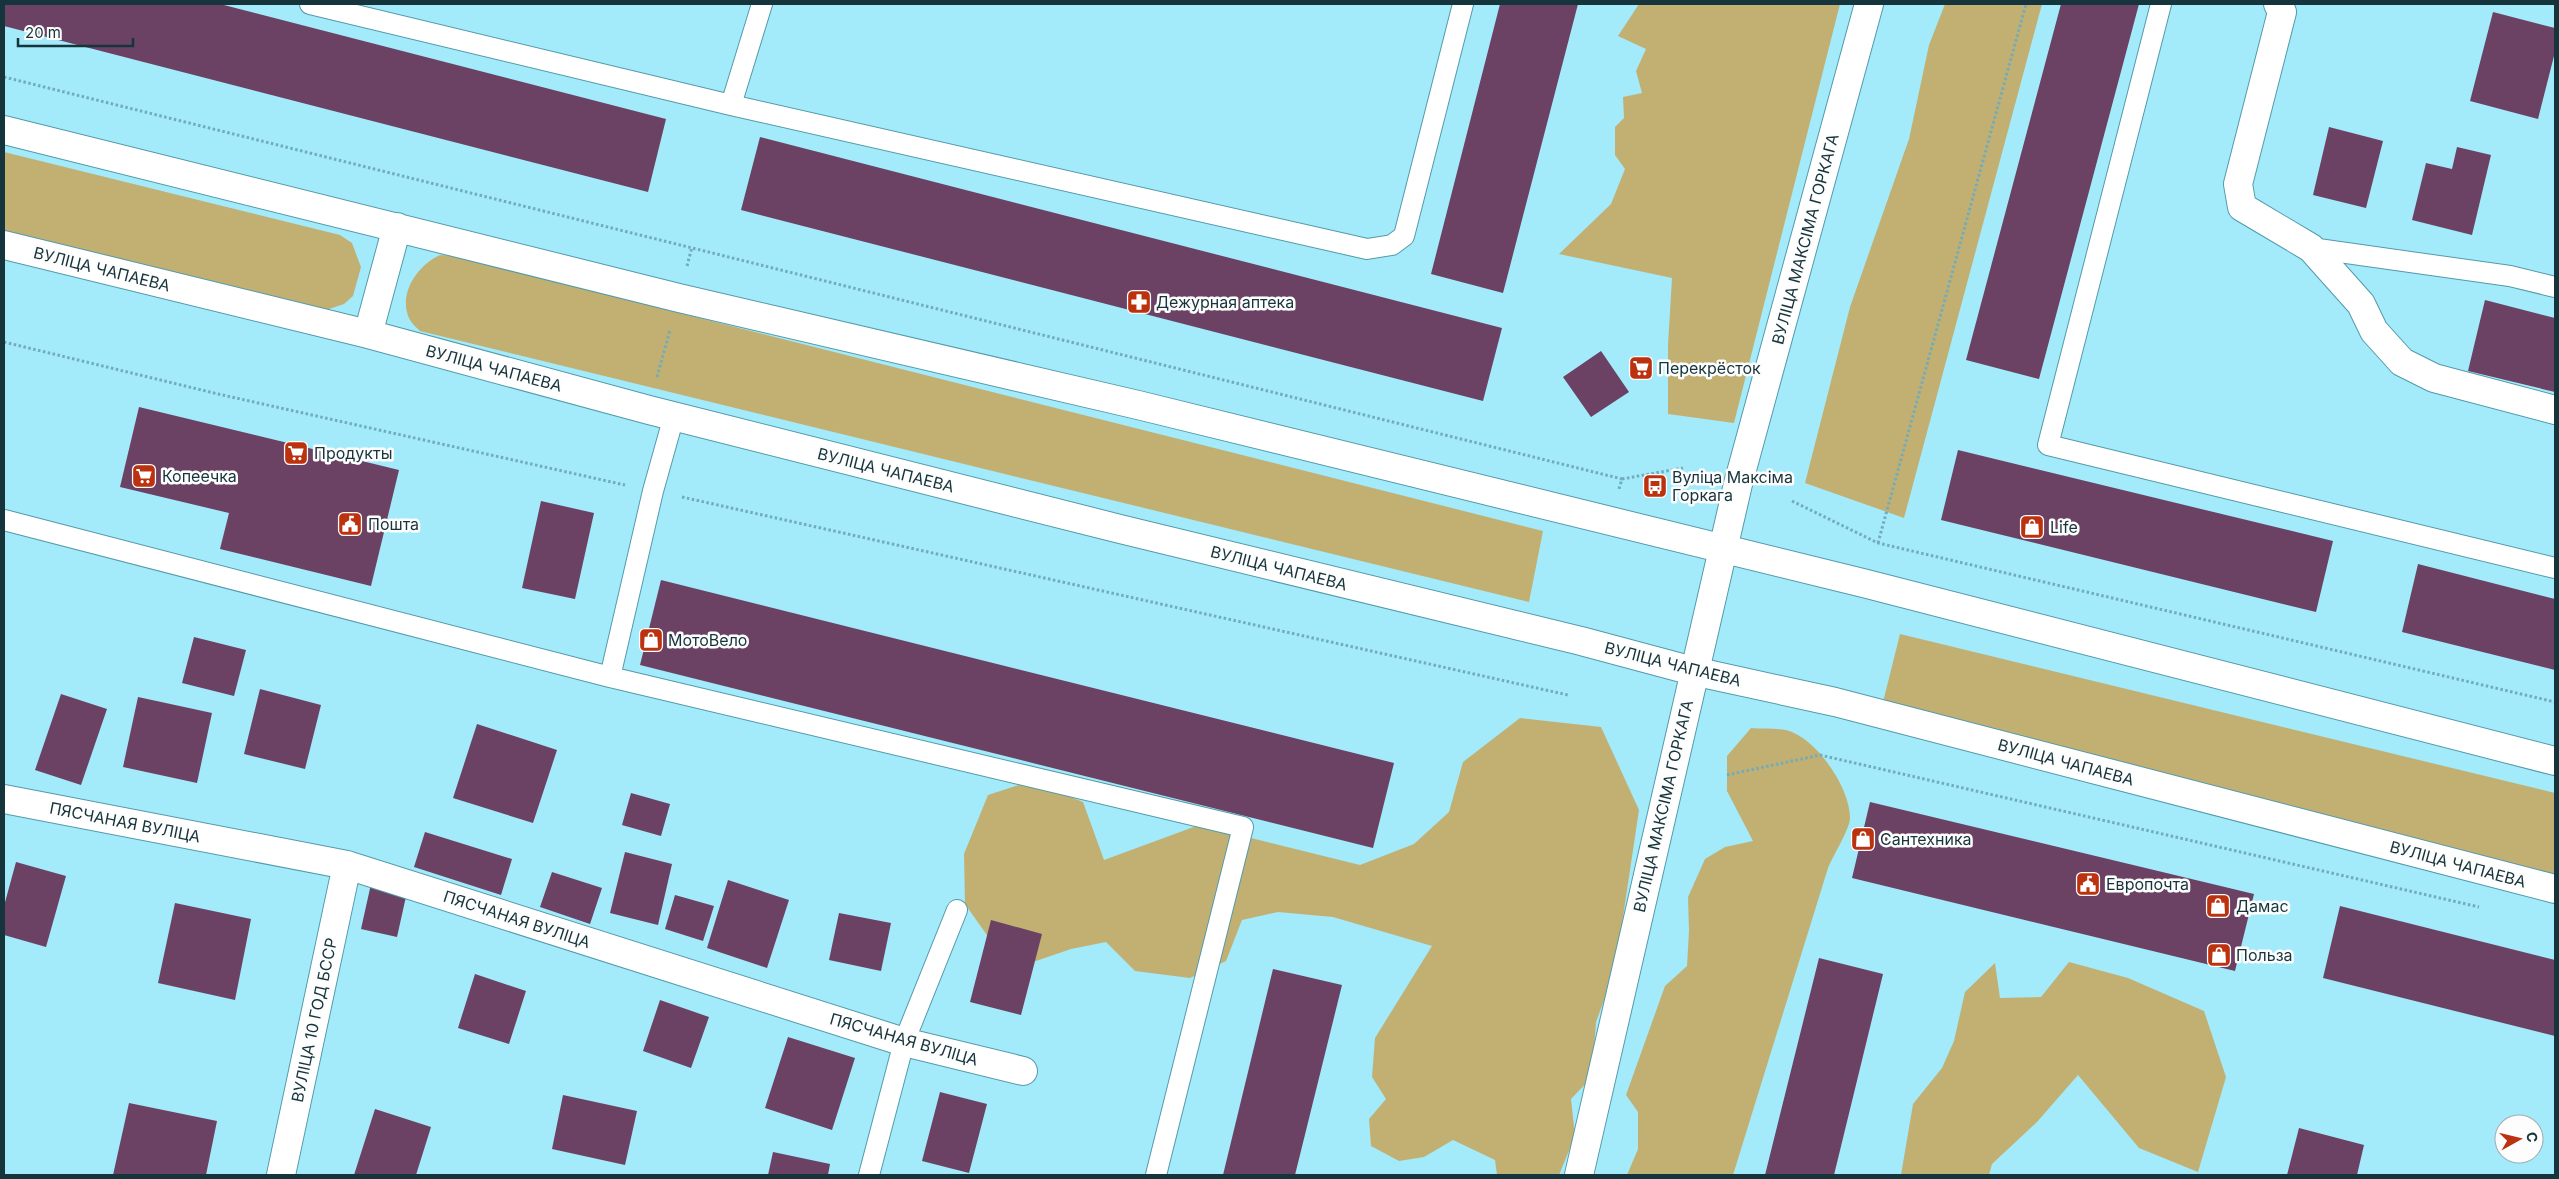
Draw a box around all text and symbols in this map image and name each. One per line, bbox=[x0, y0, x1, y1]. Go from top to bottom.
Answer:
scale bar bbox=[18, 15, 132, 47]
text: 20 m bbox=[25, 23, 61, 42]
street label: ВУЛІЦА МАКСІМА ГОРКАГА bbox=[1767, 131, 1843, 347]
street label: ВУЛІЦА ЧАПАЕВА bbox=[32, 242, 172, 296]
pharmacy icon: Дежурная аптека bbox=[1126, 289, 1152, 315]
place label: Дежурная аптека bbox=[1156, 292, 1294, 312]
street label: ВУЛІЦА ЧАПАЕВА bbox=[424, 340, 564, 396]
supermarket icon: Перекрёсток bbox=[1628, 355, 1654, 381]
place label: Перекрёсток bbox=[1658, 358, 1761, 378]
supermarket icon: Продукты bbox=[283, 440, 309, 466]
place label: Продукты bbox=[314, 443, 392, 463]
street label: ВУЛІЦА ЧАПАЕВА bbox=[816, 443, 956, 497]
supermarket icon: Копеечка bbox=[131, 463, 157, 489]
place label: Копеечка bbox=[162, 466, 237, 486]
place label: Вуліца Максіма Горкага bbox=[1672, 467, 1793, 505]
bus stop icon: Вуліца Максіма Горкага bbox=[1642, 473, 1668, 499]
public building icon: Пошта bbox=[337, 511, 363, 537]
place label: Пошта bbox=[368, 514, 419, 534]
shop icon: Life bbox=[2019, 514, 2045, 540]
place label: Life bbox=[2050, 517, 2078, 537]
street label: ВУЛІЦА ЧАПАЕВА bbox=[1209, 541, 1349, 595]
shop icon: МотоВело bbox=[638, 627, 664, 653]
place label: МотоВело bbox=[668, 630, 747, 650]
street label: ВУЛІЦА ЧАПАЕВА bbox=[1603, 637, 1743, 691]
street label: ВУЛІЦА МАКСІМА ГОРКАГА bbox=[1629, 698, 1697, 914]
street label: ВУЛІЦА ЧАПАЕВА bbox=[1996, 734, 2136, 790]
street label: ПЯСЧАНАЯ ВУЛІЦА bbox=[48, 798, 202, 846]
shop icon: Сантехника bbox=[1850, 826, 1876, 852]
place label: Сантехника bbox=[1880, 829, 1972, 849]
street label: ВУЛІЦА ЧАПАЕВА bbox=[2388, 836, 2528, 892]
public building icon: Европочта bbox=[2075, 871, 2101, 897]
place label: Европочта bbox=[2106, 874, 2189, 894]
street label: ПЯСЧАНАЯ ВУЛІЦА bbox=[441, 886, 593, 952]
shop icon: Дамас bbox=[2205, 893, 2231, 919]
place label: Дамас bbox=[2236, 896, 2289, 916]
street label: ВУЛІЦА 10 ГОД БССР bbox=[287, 936, 341, 1104]
shop icon: Польза bbox=[2206, 942, 2232, 968]
place label: Польза bbox=[2236, 945, 2293, 965]
street label: ПЯСЧАНАЯ ВУЛІЦА bbox=[828, 1008, 980, 1070]
north arrow bbox=[2494, 1114, 2544, 1164]
text: С bbox=[2523, 1131, 2542, 1143]

